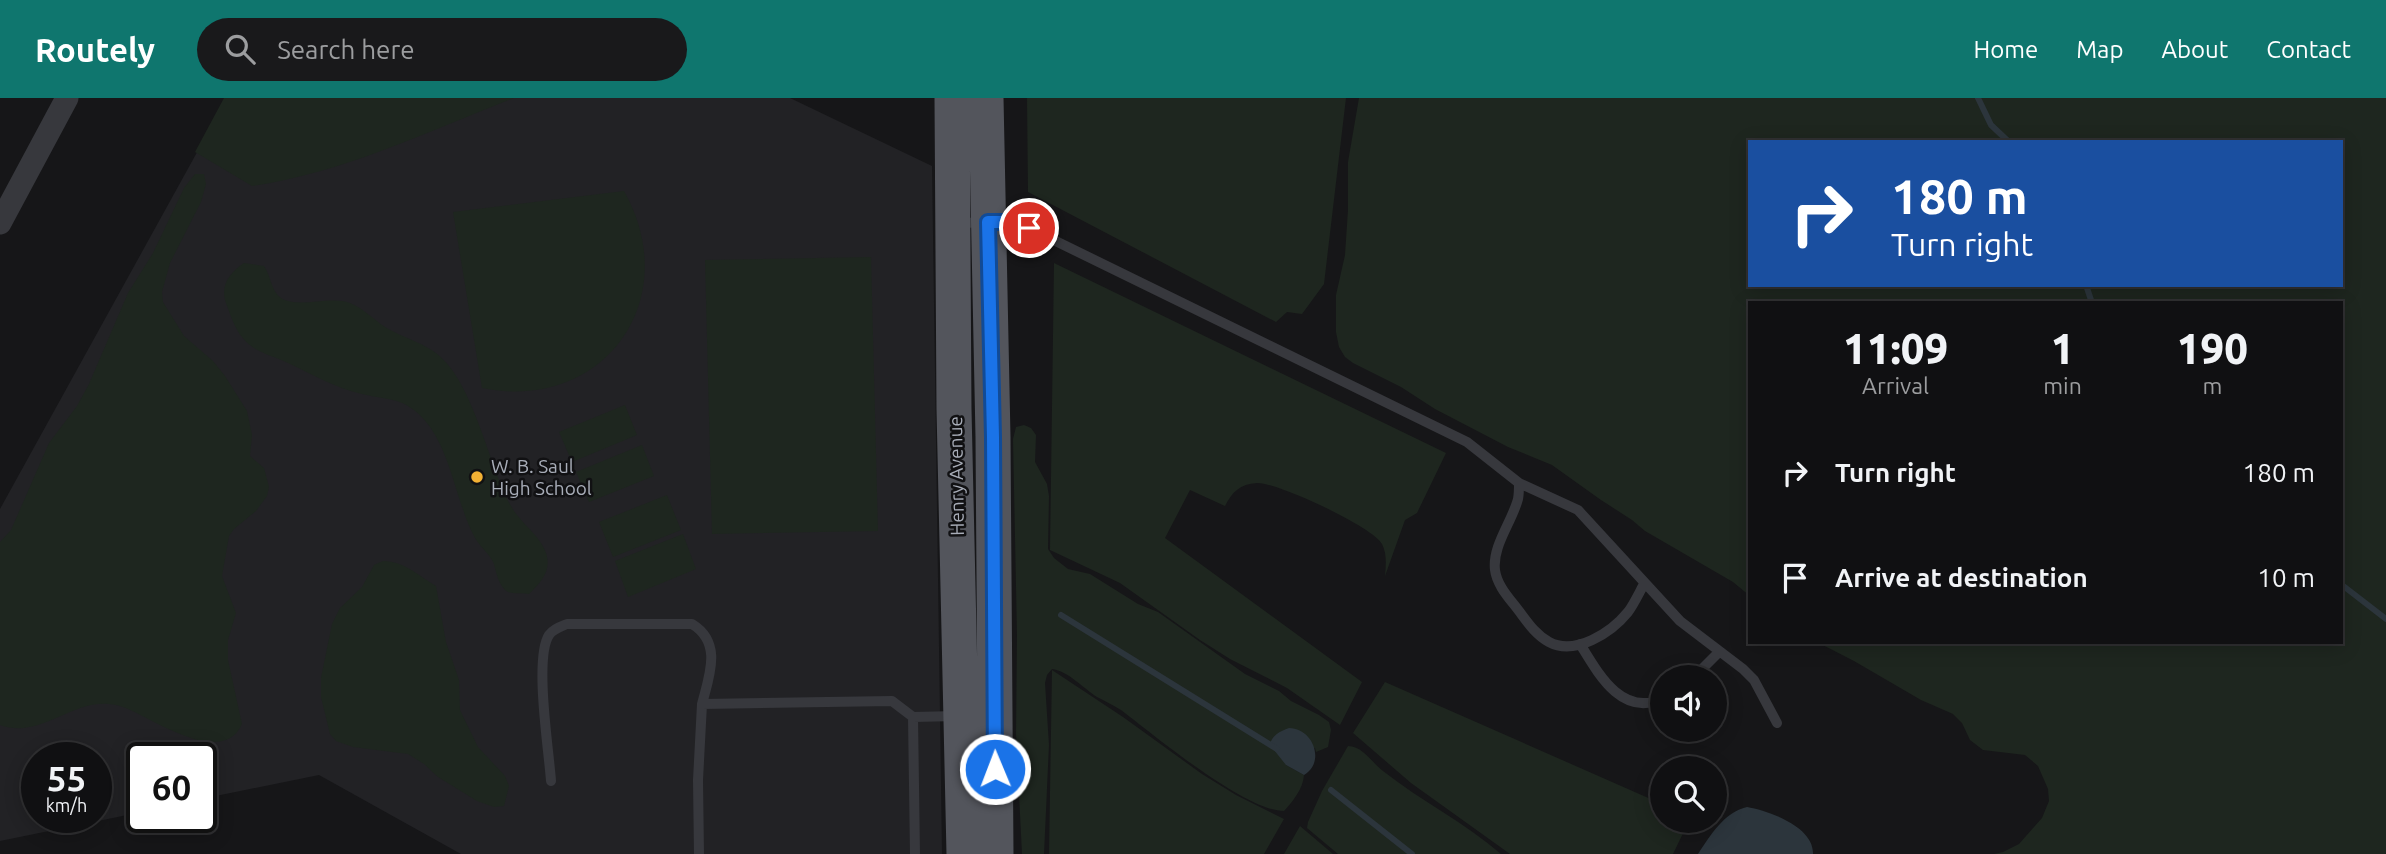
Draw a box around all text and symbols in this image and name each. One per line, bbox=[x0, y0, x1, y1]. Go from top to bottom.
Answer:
search box bbox=[197, 18, 687, 81]
icon: search bbox=[221, 30, 259, 68]
text: Routely bbox=[35, 31, 155, 68]
text: Search here bbox=[277, 35, 415, 64]
text: Home bbox=[1973, 36, 2038, 63]
text: Map bbox=[2076, 36, 2123, 63]
text: About bbox=[2161, 36, 2228, 63]
text: Contact bbox=[2266, 36, 2351, 63]
icon: right bbox=[1776, 168, 1867, 259]
text: 180 m bbox=[1891, 168, 2028, 223]
pin bbox=[999, 198, 1059, 258]
icon: arrive bbox=[1010, 209, 1048, 247]
text: Turn right bbox=[1891, 226, 2033, 262]
text: 11:09 bbox=[1843, 325, 1948, 372]
text: 1 bbox=[2051, 325, 2074, 372]
text: 190 bbox=[2177, 325, 2248, 372]
text: Arrival bbox=[1862, 373, 1929, 398]
text: min bbox=[2043, 373, 2082, 398]
text: m bbox=[2202, 373, 2222, 398]
street label: Henry Avenue bbox=[944, 416, 968, 536]
icon: right bbox=[1776, 454, 1814, 492]
place label: W. B. Saul High School bbox=[491, 455, 592, 499]
text: Turn right bbox=[1835, 458, 1956, 487]
text: 180 m bbox=[2243, 458, 2315, 487]
marker: W. B. Saul High School bbox=[469, 469, 485, 485]
icon: arrive bbox=[1776, 559, 1814, 597]
text: Arrive at destination bbox=[1835, 563, 2088, 592]
text: 10 m bbox=[2257, 563, 2315, 592]
map controls bbox=[1650, 665, 1727, 833]
button: sound bbox=[1650, 665, 1727, 742]
position arrow bbox=[958, 732, 1032, 806]
speed limit sign: 60 bbox=[126, 742, 217, 833]
button: search bbox=[1650, 756, 1727, 833]
text: 55 bbox=[47, 758, 86, 798]
text: km/h bbox=[46, 795, 87, 815]

